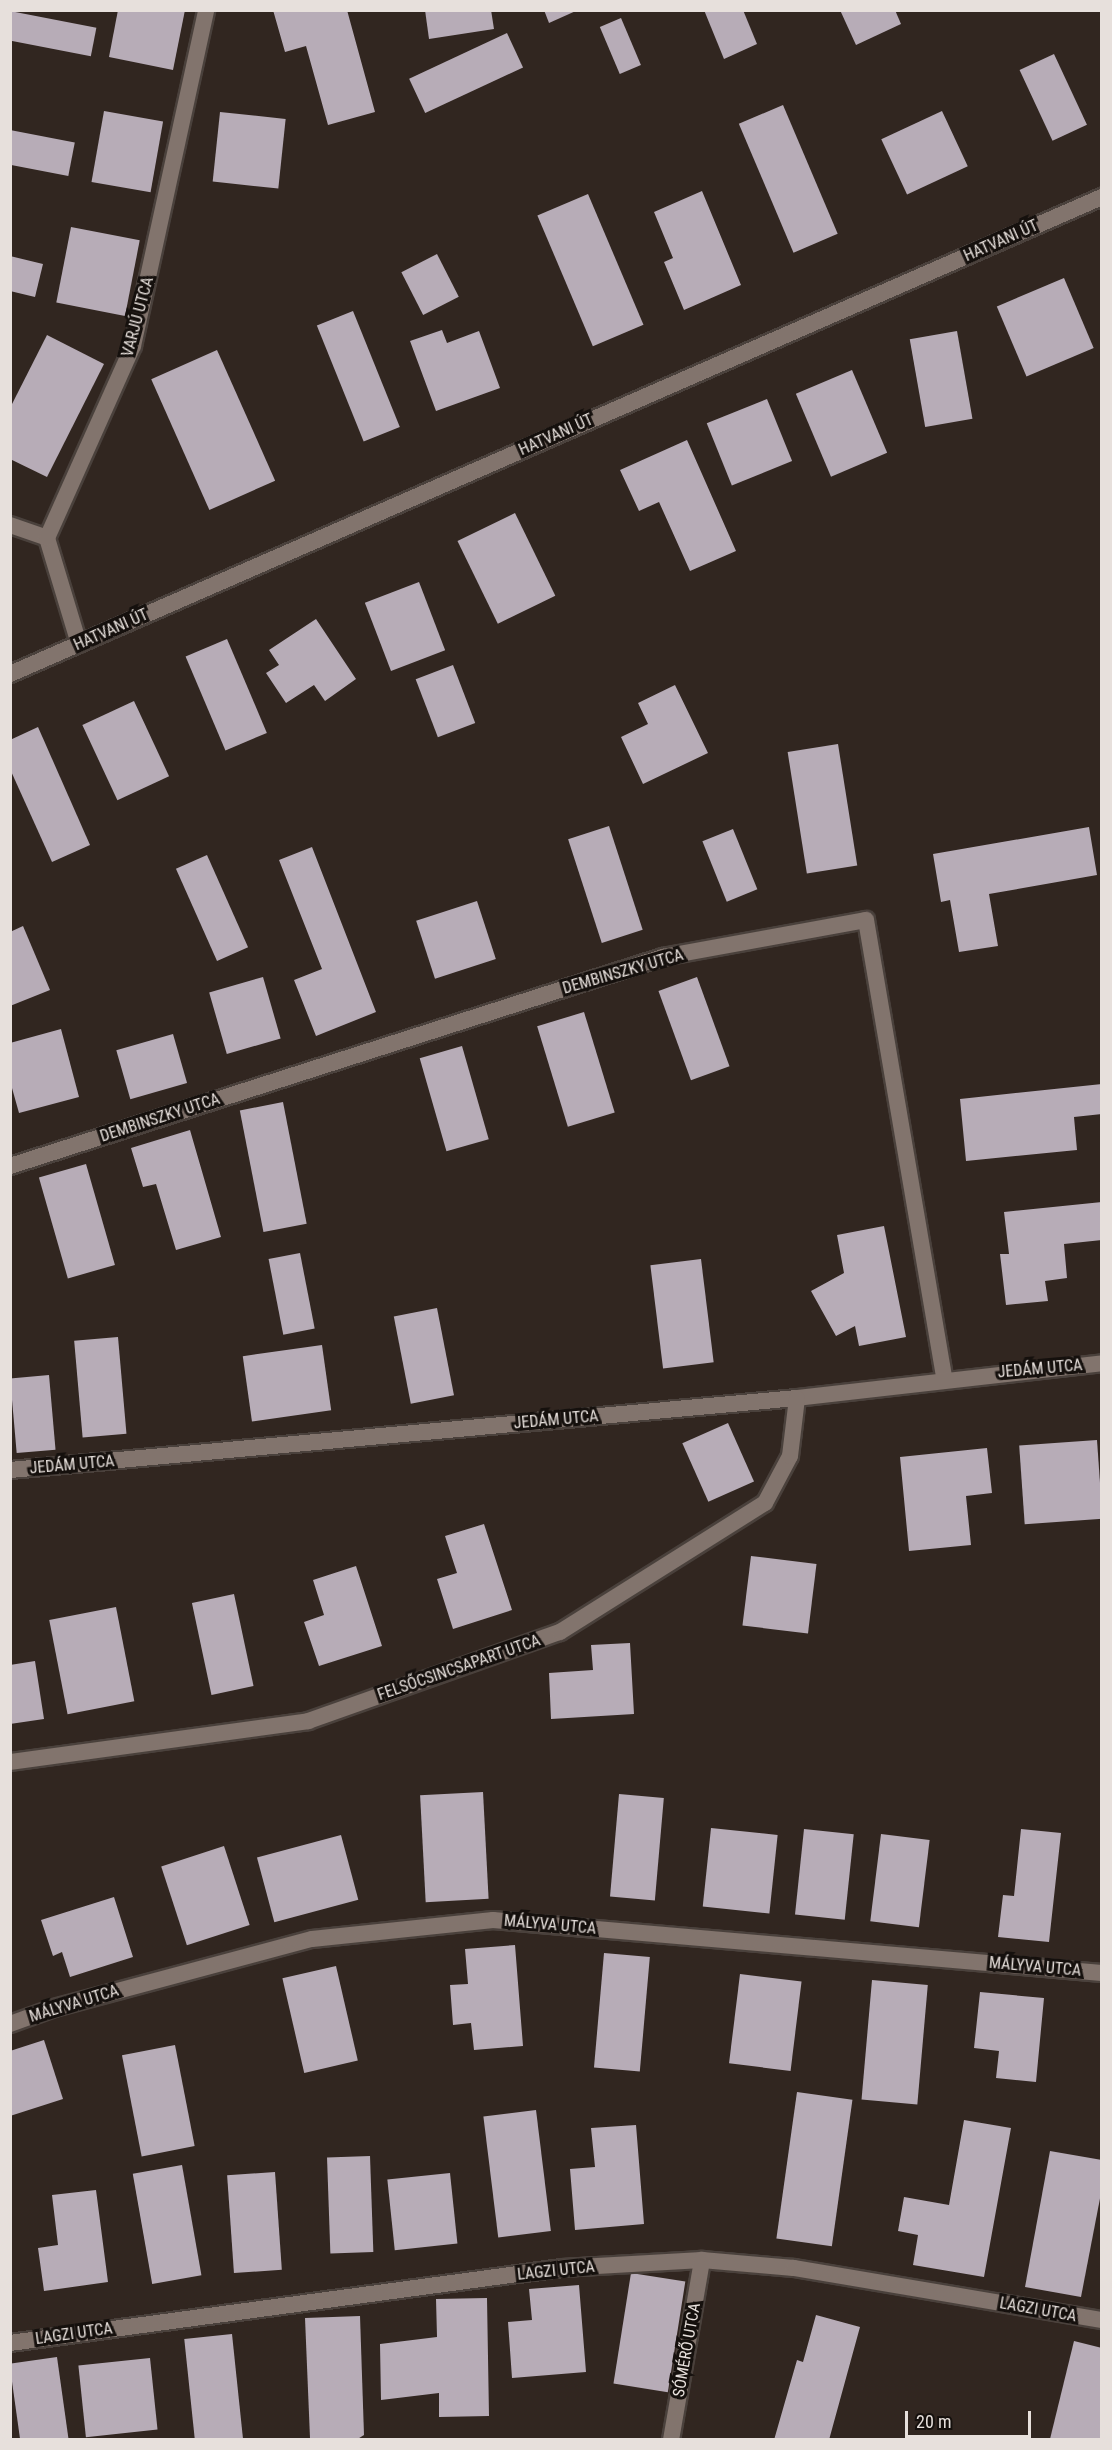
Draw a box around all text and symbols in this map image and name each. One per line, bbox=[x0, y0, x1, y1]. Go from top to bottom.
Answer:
street label: HATVANI ÚT bbox=[961, 216, 1041, 266]
street label: VARJÚ UTCA bbox=[118, 275, 158, 359]
street label: HATVANI ÚT bbox=[516, 410, 596, 460]
street label: HATVANI ÚT bbox=[71, 605, 151, 655]
street label: DEMBINSZKY UTCA bbox=[560, 946, 686, 998]
street label: DEMBINSZKY UTCA bbox=[98, 1090, 222, 1146]
street label: JEDÁM UTCA bbox=[997, 1356, 1083, 1382]
street label: JEDÁM UTCA bbox=[513, 1407, 599, 1433]
street label: JEDÁM UTCA bbox=[29, 1452, 115, 1478]
street label: FELSŐCSINCSAPART UTCA bbox=[375, 1631, 543, 1705]
street label: MÁLYVA UTCA bbox=[503, 1911, 597, 1939]
street label: MÁLYVA UTCA bbox=[988, 1953, 1082, 1981]
street label: MÁLYVA UTCA bbox=[27, 1981, 121, 2027]
street label: LAGZI UTCA bbox=[516, 2257, 596, 2285]
street label: LAGZI UTCA bbox=[998, 2294, 1078, 2326]
street label: SÓMÉRŐ UTCA bbox=[669, 2301, 705, 2399]
street label: LAGZI UTCA bbox=[34, 2319, 114, 2349]
scale bar bbox=[908, 2399, 1034, 2437]
text: 20 m bbox=[916, 2411, 951, 2432]

